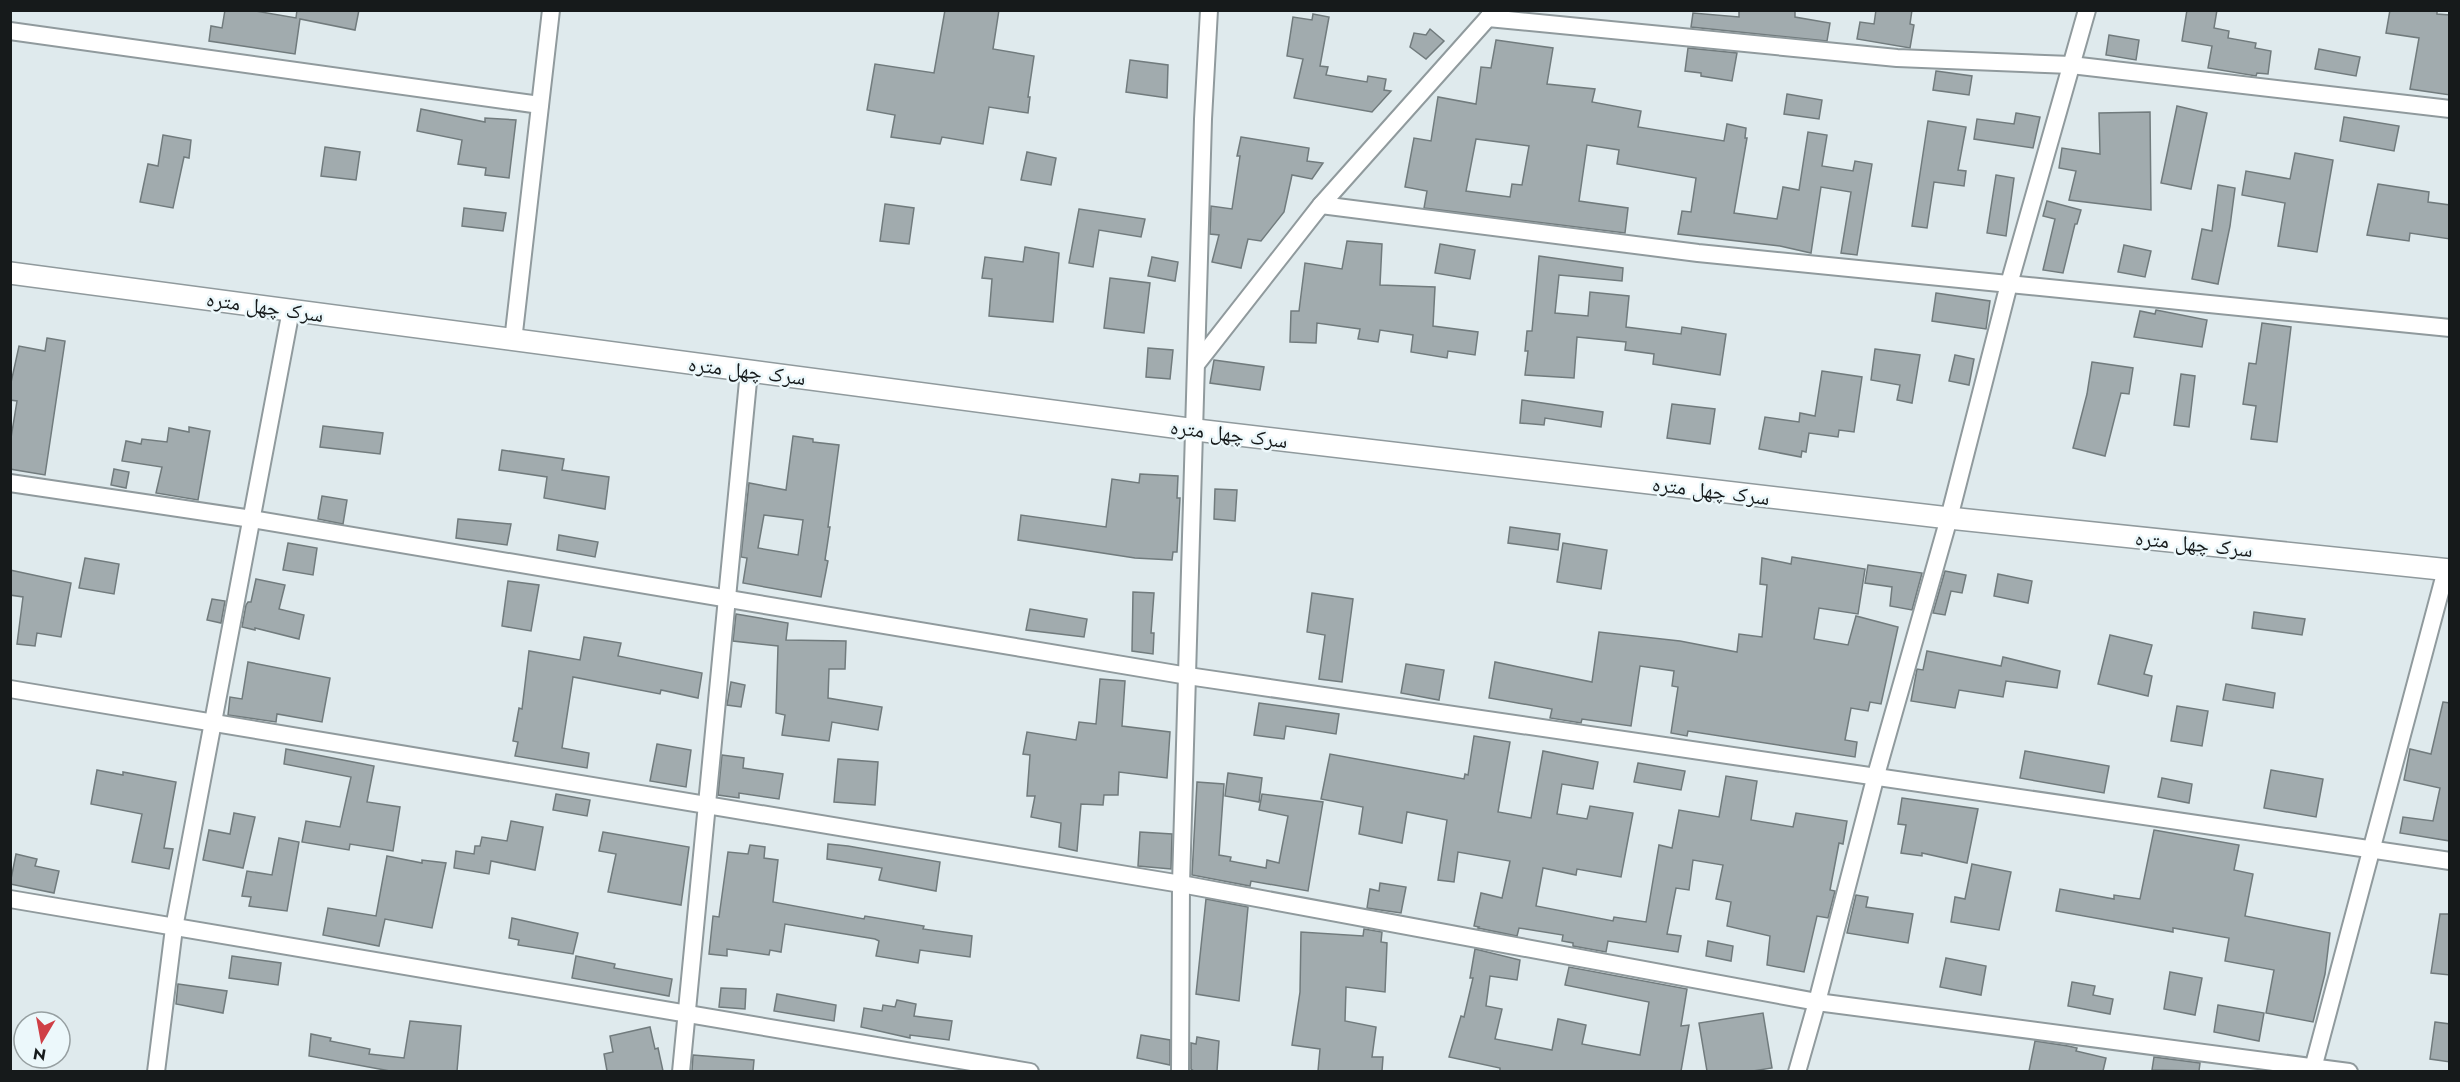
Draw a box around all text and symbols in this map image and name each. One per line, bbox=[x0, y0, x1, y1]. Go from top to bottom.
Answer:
street label: سرک چهل متره bbox=[204, 284, 326, 330]
street label: سرک چهل متره bbox=[687, 349, 807, 393]
street label: سرک چهل متره bbox=[1169, 412, 1289, 456]
street label: سرک چهل متره bbox=[1651, 469, 1771, 513]
street label: سرک چهل متره bbox=[2134, 523, 2254, 565]
north arrow bbox=[12, 1010, 72, 1070]
text: N bbox=[31, 1042, 48, 1067]

